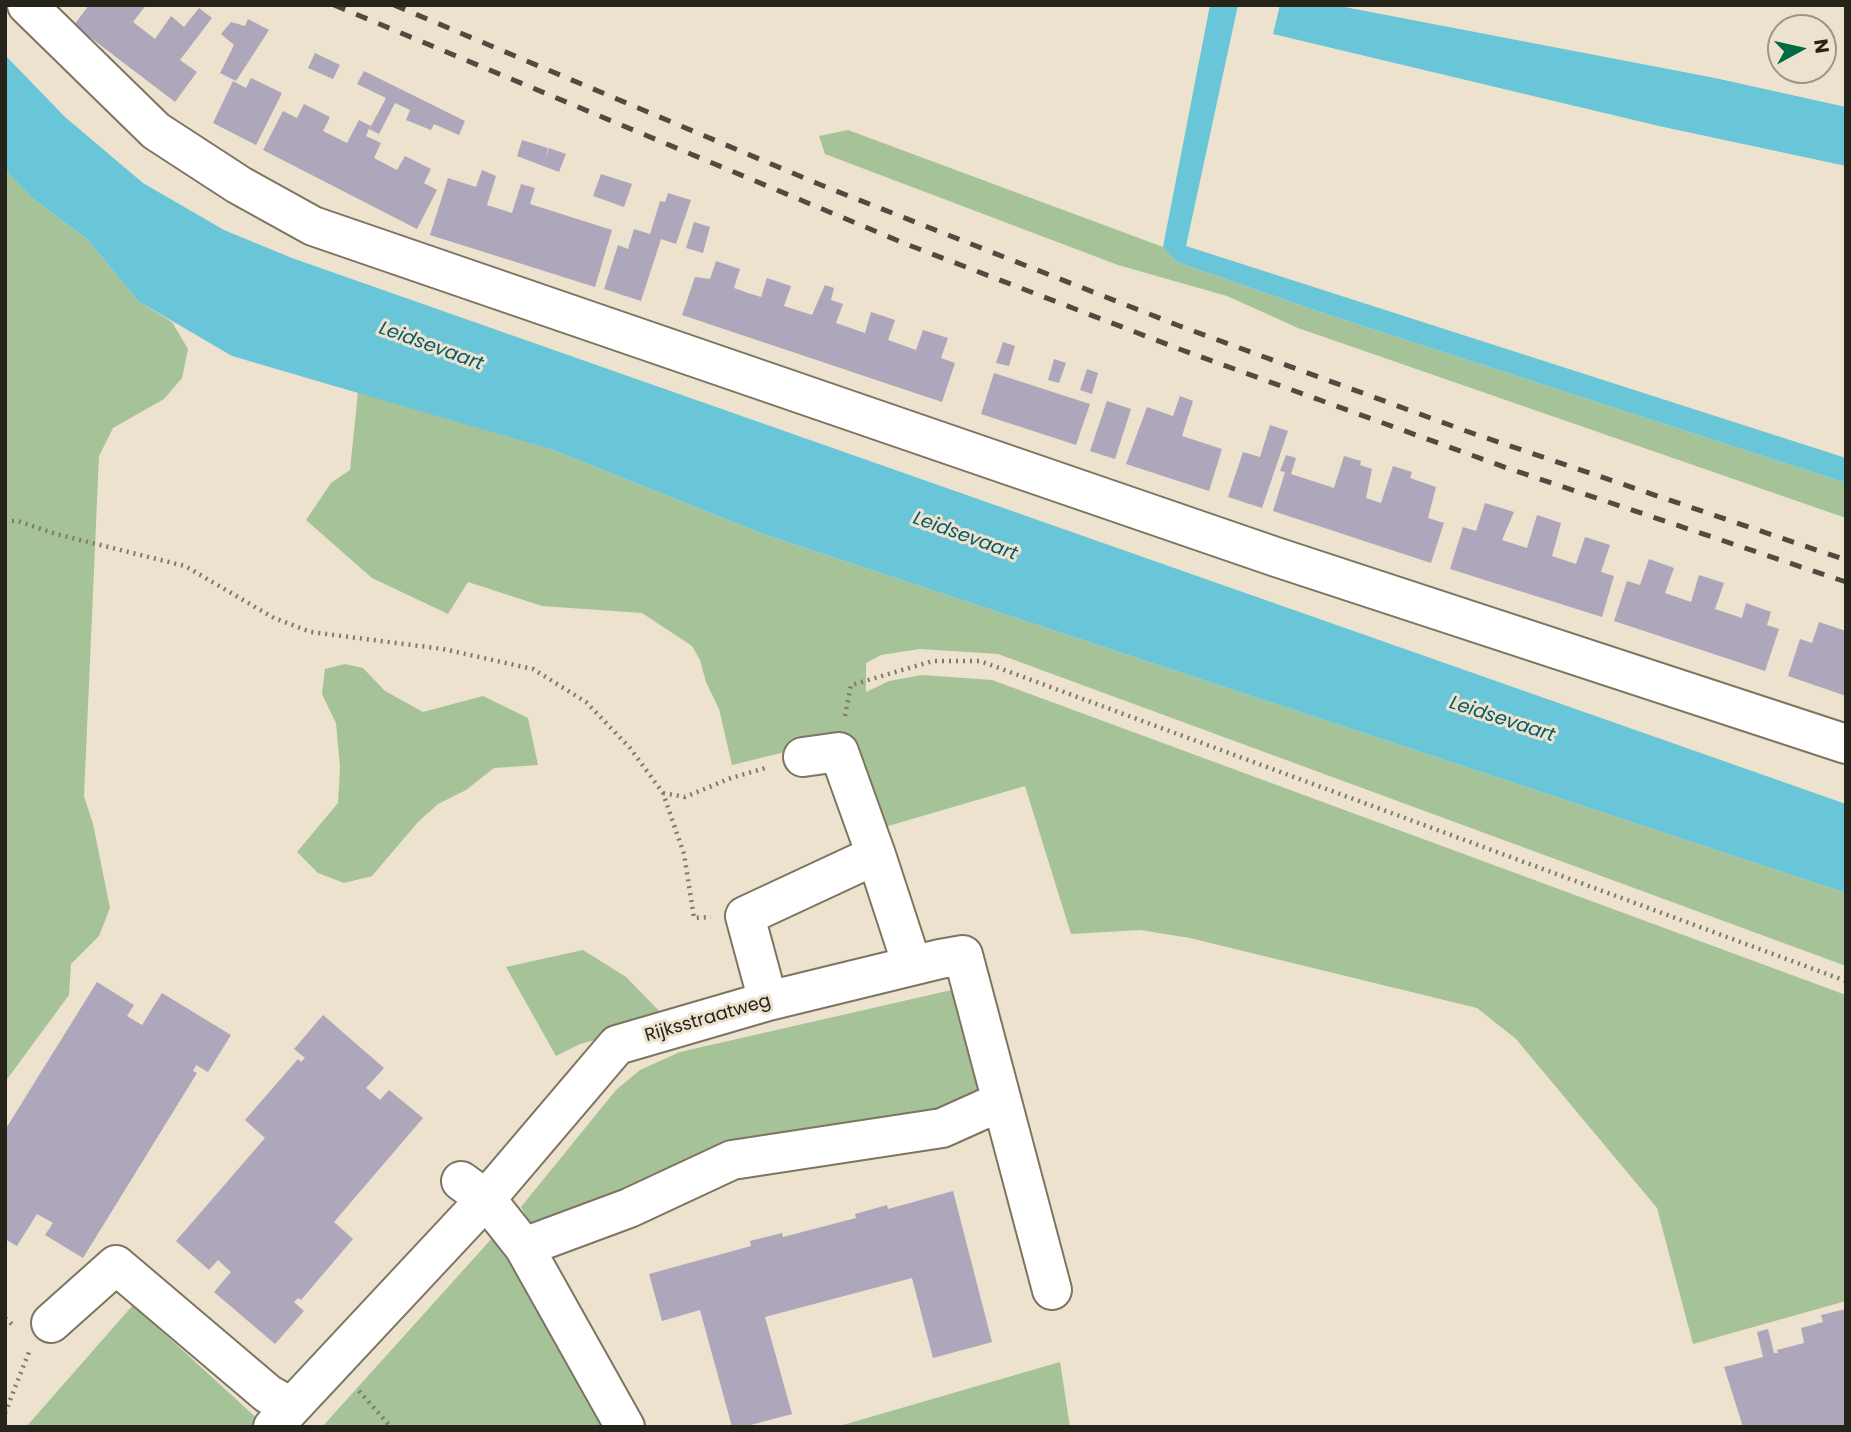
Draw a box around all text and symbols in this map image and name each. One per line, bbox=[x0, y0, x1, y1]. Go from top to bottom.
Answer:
north arrow bbox=[1767, 14, 1837, 84]
text: N bbox=[1807, 37, 1836, 55]
water label: Leidsevaart bbox=[376, 318, 486, 376]
water label: Leidsevaart bbox=[910, 508, 1020, 566]
water label: Leidsevaart bbox=[1446, 692, 1558, 748]
street label: Rijksstraatweg bbox=[642, 991, 774, 1047]

